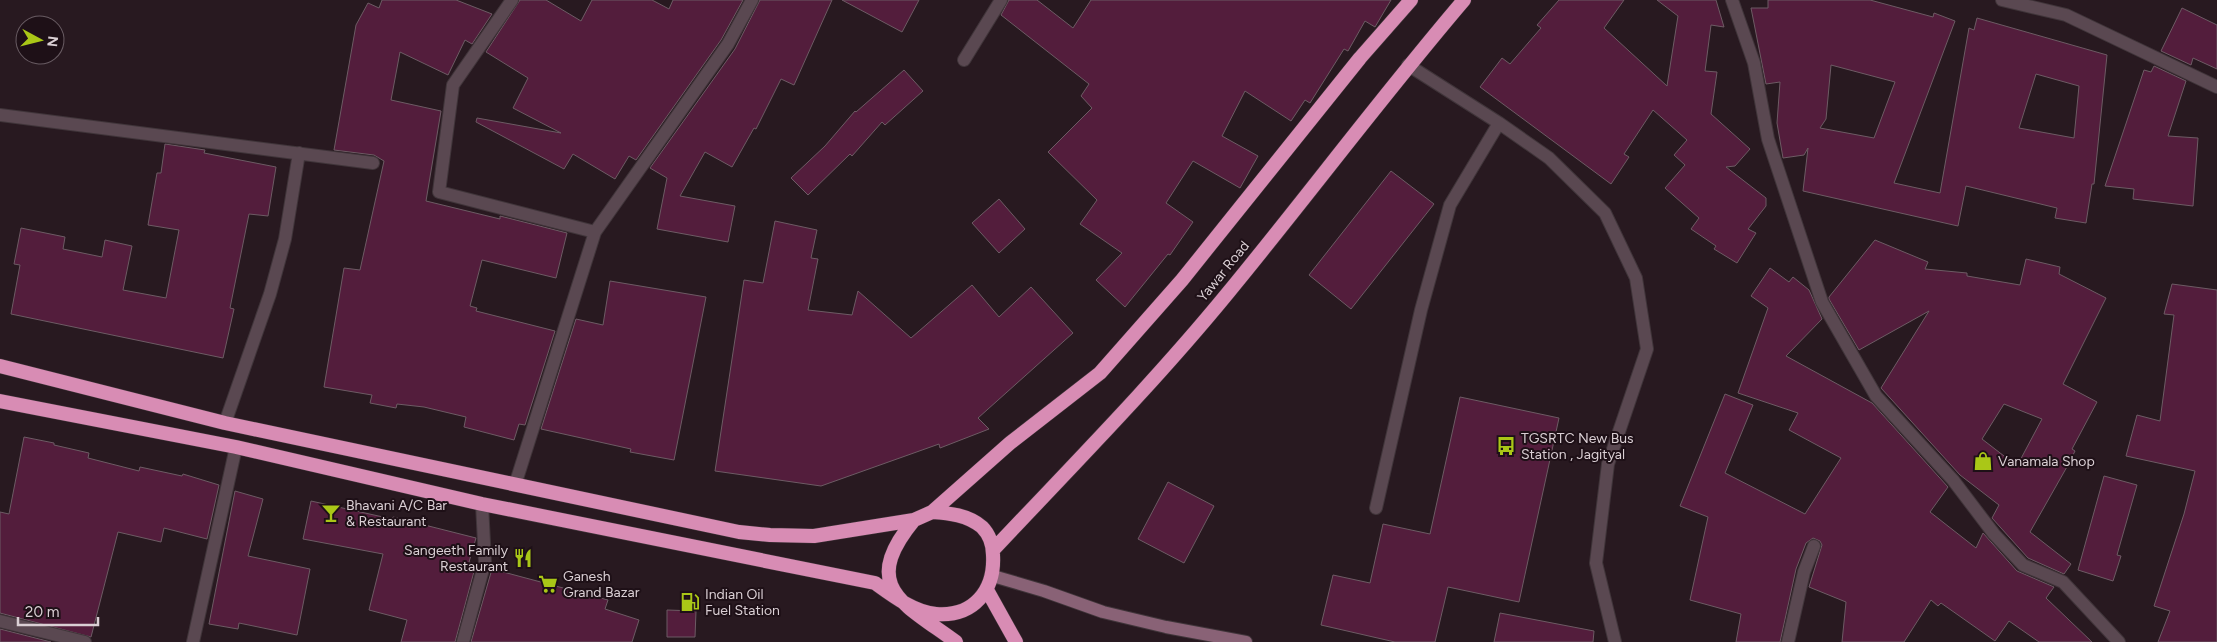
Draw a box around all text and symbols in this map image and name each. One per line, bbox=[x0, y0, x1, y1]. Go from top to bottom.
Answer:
north arrow bbox=[15, 15, 65, 65]
text: N bbox=[43, 35, 62, 48]
street label: Yawar Road bbox=[1194, 238, 1253, 305]
place label: TGSRTC New Bus Station , Jagityal bbox=[1521, 430, 1634, 463]
bus stop icon: TGSRTC New Bus Station , Jagityal bbox=[1495, 435, 1517, 457]
shop icon: Vanamala Shop bbox=[1972, 450, 1994, 472]
place label: Vanamala Shop bbox=[1998, 453, 2095, 470]
place label: Bhavani A/C Bar & Restaurant bbox=[346, 497, 447, 530]
bar icon: Bhavani A/C Bar & Restaurant bbox=[320, 502, 342, 524]
place label: Sangeeth Family Restaurant bbox=[404, 542, 509, 575]
restaurant icon: Sangeeth Family Restaurant bbox=[512, 547, 534, 569]
place label: Ganesh Grand Bazar bbox=[563, 568, 640, 601]
supermarket icon: Ganesh Grand Bazar bbox=[537, 573, 559, 595]
place label: Indian Oil Fuel Station bbox=[705, 586, 780, 619]
fuel station icon: Indian Oil Fuel Station bbox=[679, 591, 701, 613]
scale bar bbox=[18, 594, 98, 626]
text: 20 m bbox=[25, 603, 59, 621]

